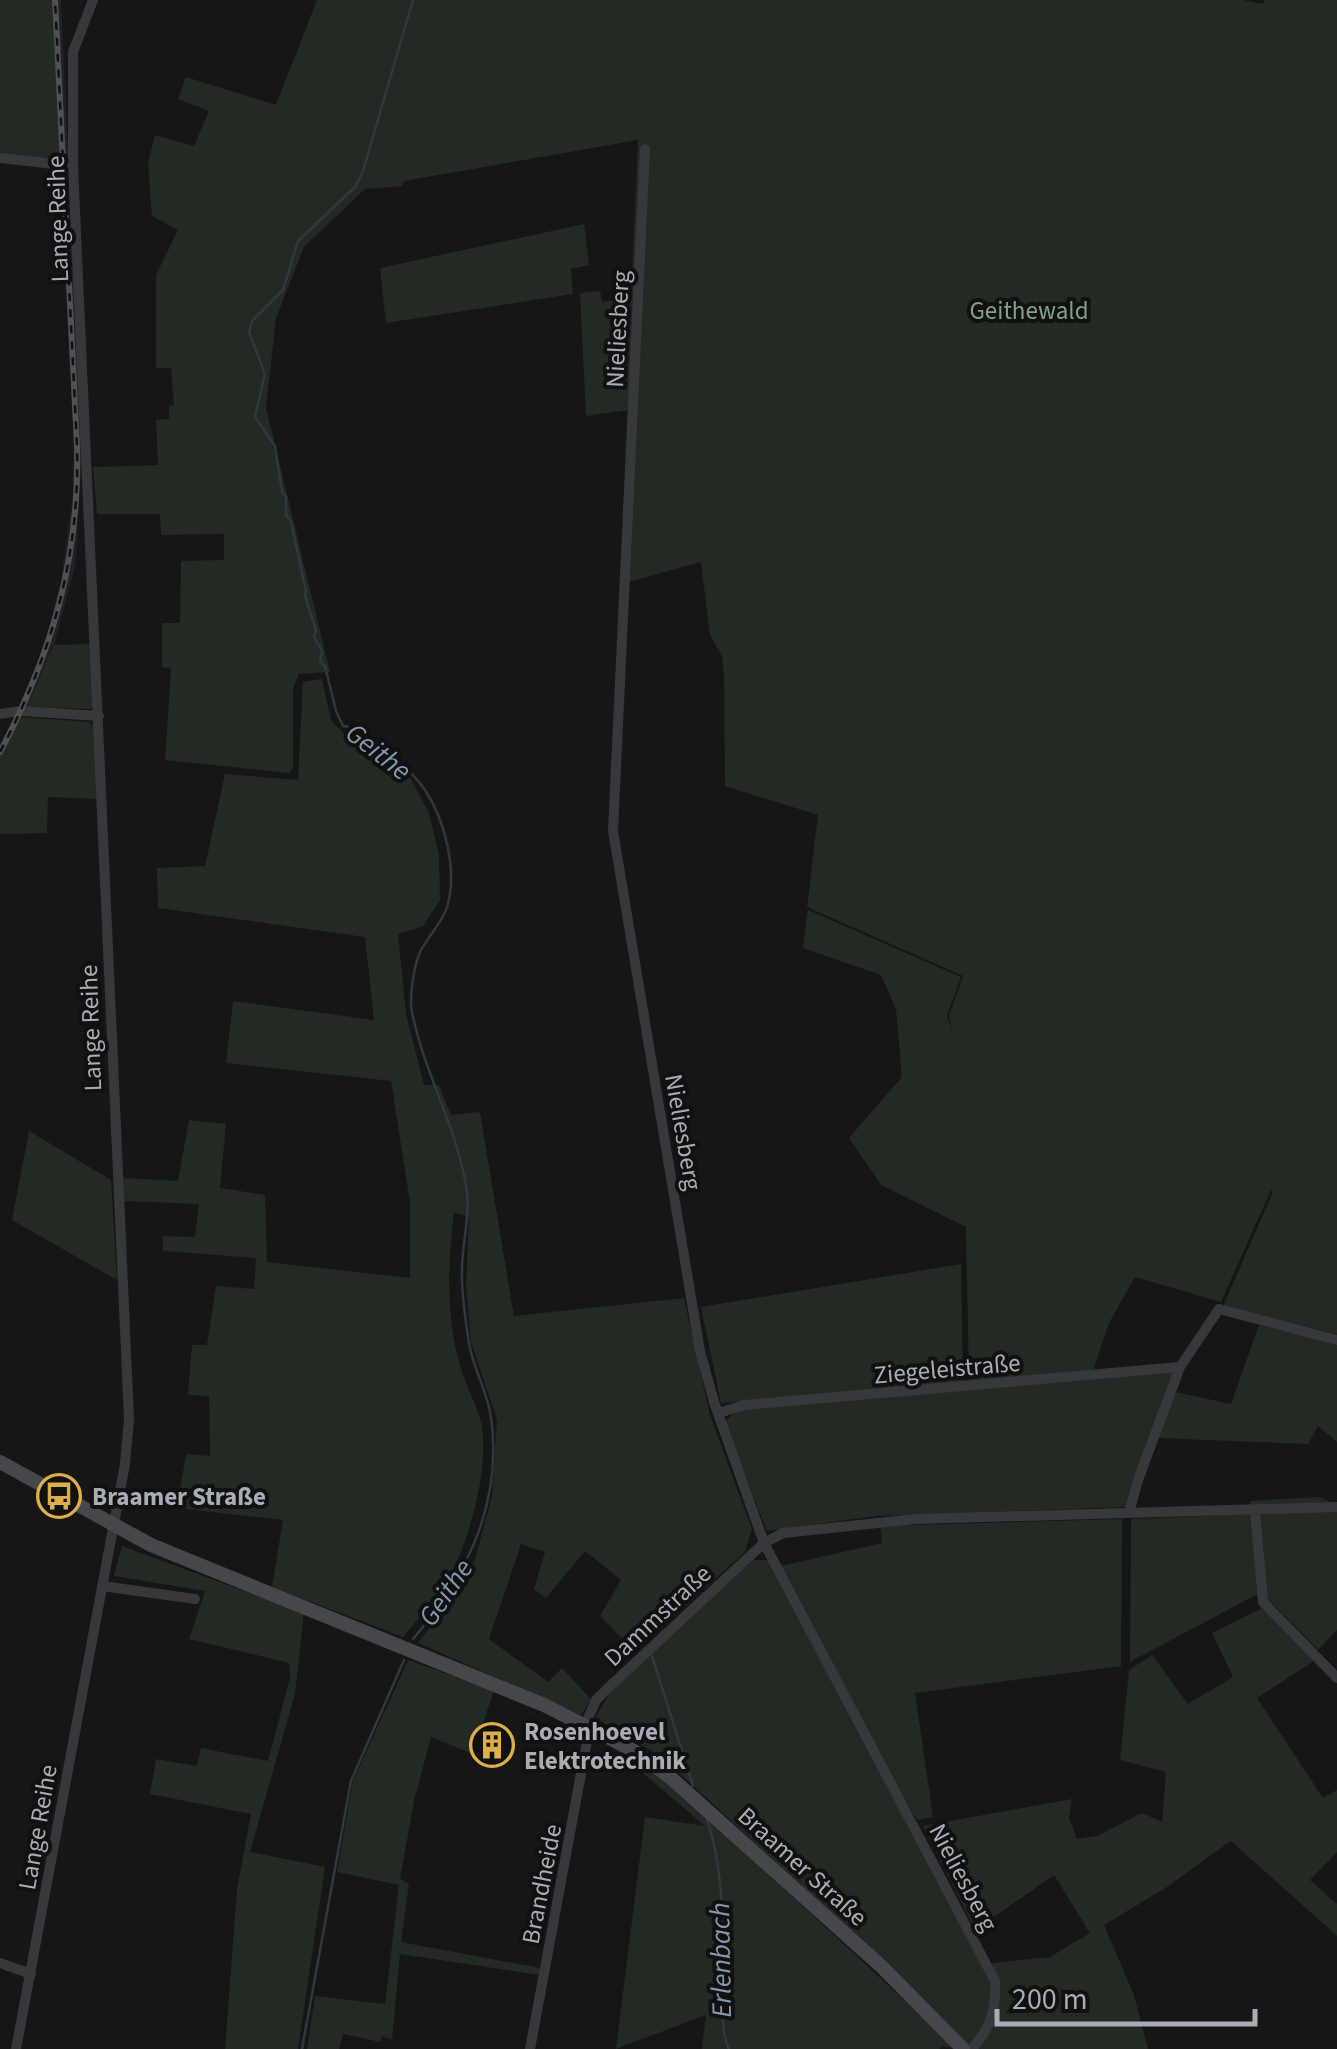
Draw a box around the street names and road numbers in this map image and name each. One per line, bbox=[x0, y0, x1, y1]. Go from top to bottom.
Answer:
street label: Lange Reihe bbox=[38, 155, 78, 283]
street label: Nieliesberg bbox=[597, 269, 639, 389]
street label: Lange Reihe bbox=[71, 964, 111, 1092]
street label: Nieliesberg bbox=[655, 1071, 711, 1193]
street label: Ziegeleistraße bbox=[872, 1345, 1022, 1393]
street label: Dammstraße bbox=[596, 1556, 719, 1675]
street label: Lange Reihe bbox=[9, 1762, 67, 1893]
street label: Braamer Straße bbox=[730, 1799, 875, 1935]
street label: Nieliesberg bbox=[920, 1817, 1007, 1938]
street label: Brandheide bbox=[513, 1821, 571, 1947]

